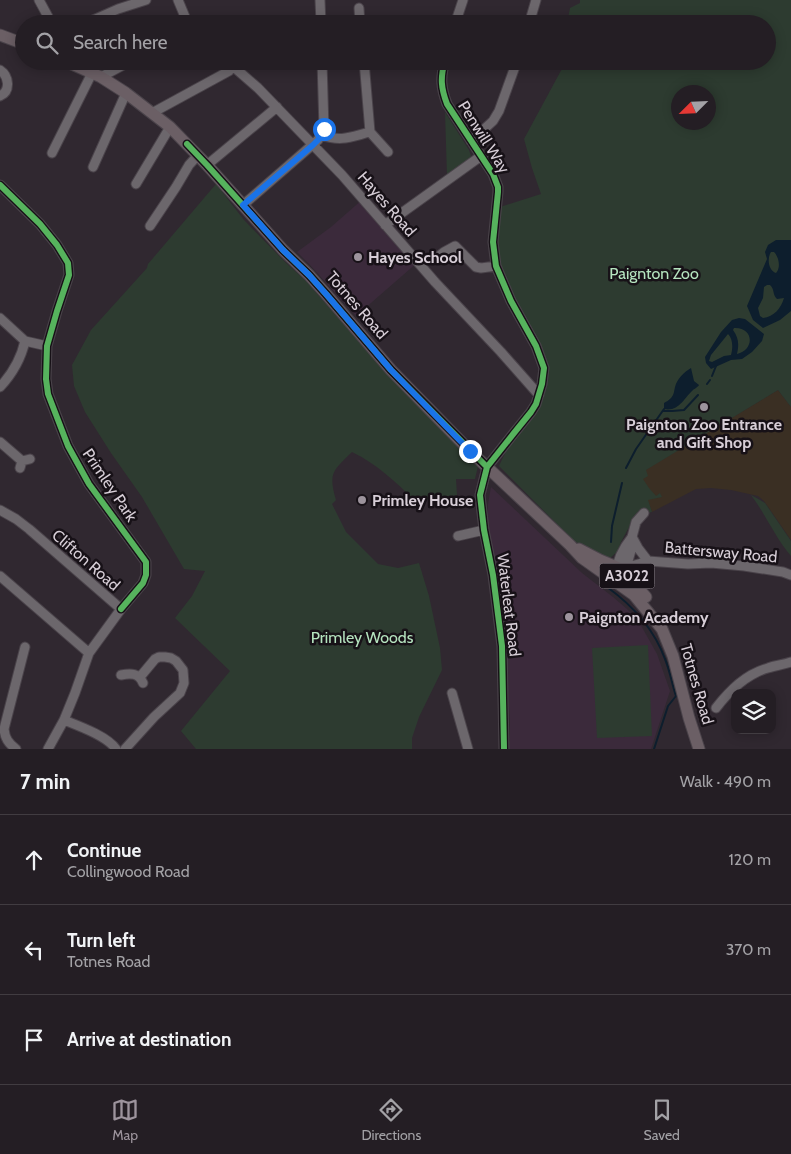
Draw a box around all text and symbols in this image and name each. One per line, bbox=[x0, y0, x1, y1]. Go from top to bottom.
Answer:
search box bbox=[15, 15, 776, 70]
icon: search bbox=[33, 29, 61, 57]
text: Search here bbox=[73, 31, 167, 54]
north arrow bbox=[671, 85, 716, 130]
street label: Penwill Way bbox=[454, 97, 514, 177]
route start bbox=[313, 118, 336, 141]
street label: Hayes Road bbox=[354, 168, 420, 240]
place label: Hayes School bbox=[368, 248, 462, 267]
marker: Hayes School bbox=[352, 251, 364, 263]
park label: Paignton Zoo bbox=[609, 264, 699, 283]
street label: Totnes Road bbox=[322, 267, 392, 343]
marker: Paignton Zoo Entrance and Gift Shop bbox=[698, 401, 710, 413]
place label: Paignton Zoo Entrance and Gift Shop bbox=[626, 415, 782, 452]
route end bbox=[459, 440, 482, 463]
street label: Primley Park bbox=[79, 445, 142, 526]
place label: Primley House bbox=[372, 491, 473, 510]
marker: Primley House bbox=[356, 494, 368, 506]
street label: Clifton Road bbox=[48, 525, 124, 595]
street label: Battersway Road bbox=[664, 538, 778, 566]
street label: Waterleat Road bbox=[493, 552, 525, 658]
road number: A3022 bbox=[600, 564, 654, 588]
place label: Paignton Academy bbox=[579, 608, 709, 627]
marker: Paignton Academy bbox=[563, 611, 575, 623]
park label: Primley Woods bbox=[311, 628, 414, 647]
street label: Totnes Road bbox=[676, 641, 718, 727]
map controls bbox=[731, 689, 776, 734]
button: layers bbox=[731, 689, 776, 734]
text: 7 min bbox=[20, 769, 70, 794]
text: Walk · 490 m bbox=[680, 772, 771, 791]
text: Continue bbox=[67, 839, 141, 862]
icon: ahead bbox=[20, 846, 48, 874]
text: 120 m bbox=[729, 850, 771, 869]
text: Collingwood Road bbox=[67, 862, 190, 881]
text: Turn left bbox=[67, 929, 135, 952]
icon: left bbox=[20, 936, 48, 964]
text: 370 m bbox=[726, 940, 771, 959]
text: Totnes Road bbox=[67, 952, 150, 971]
icon: arrive bbox=[20, 1026, 48, 1054]
text: Arrive at destination bbox=[67, 1028, 231, 1051]
tab: Map bbox=[111, 1096, 139, 1144]
tab: Directions bbox=[361, 1096, 421, 1144]
tab: Saved bbox=[643, 1096, 680, 1144]

